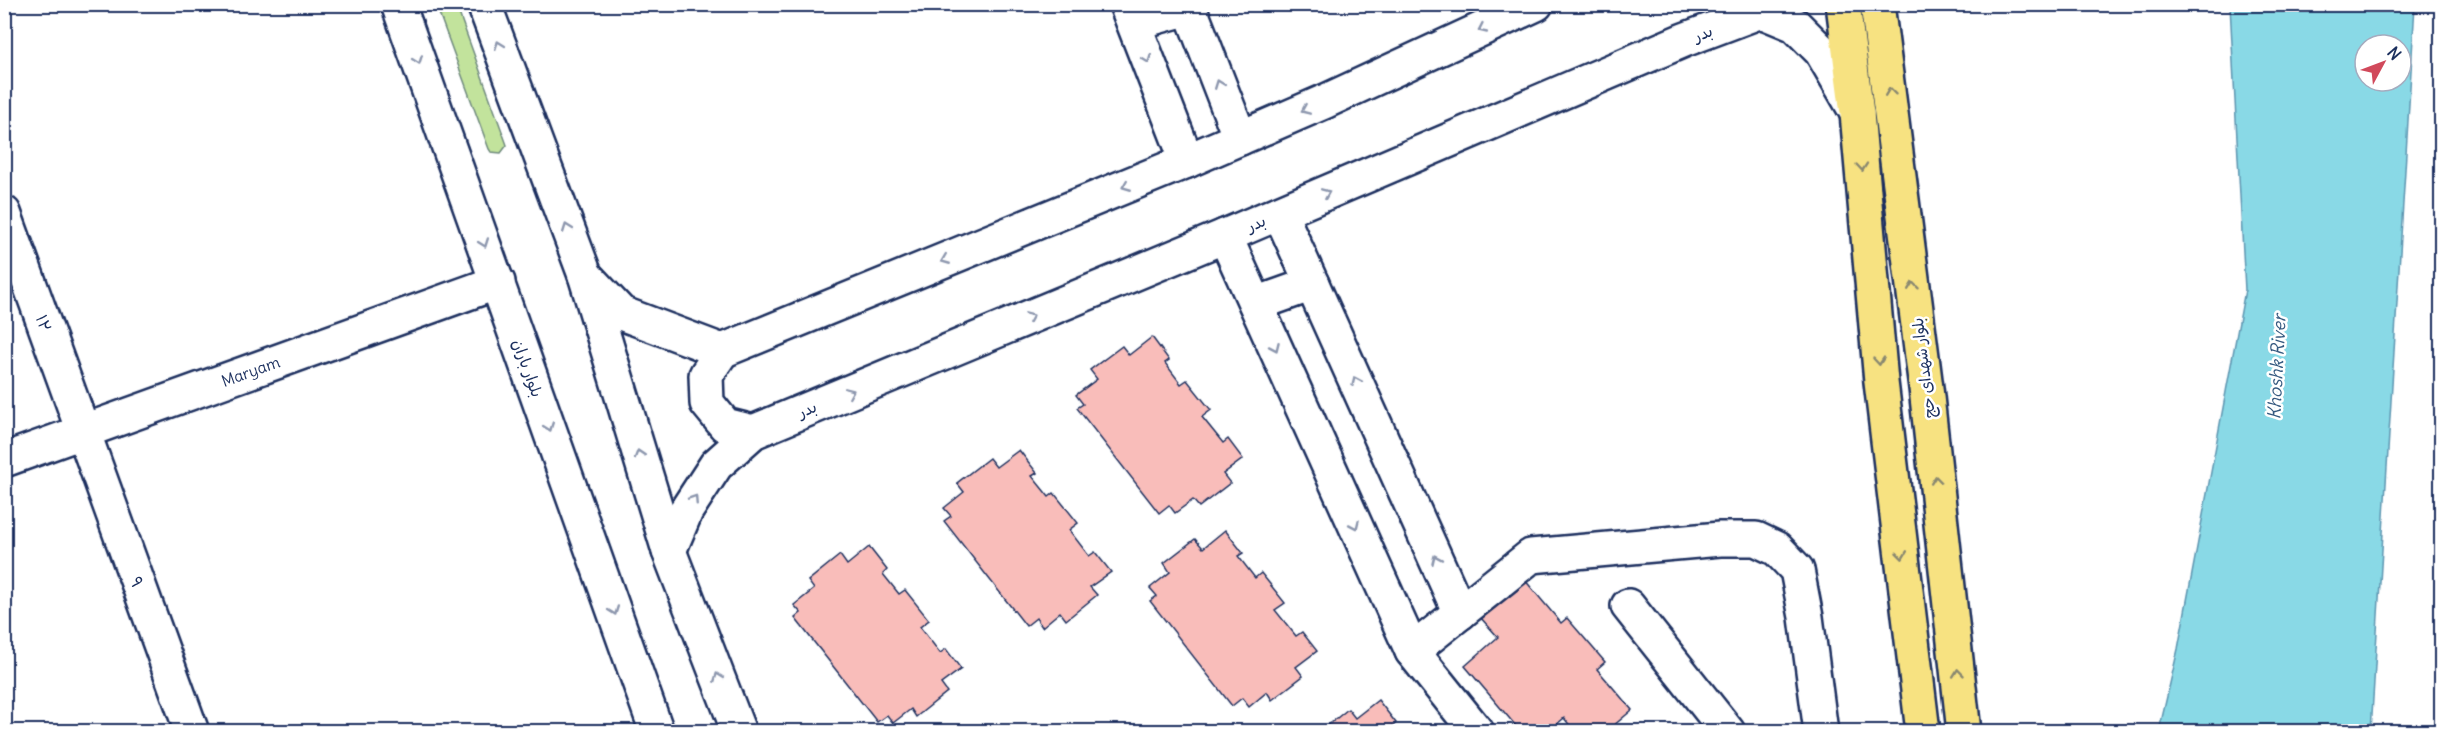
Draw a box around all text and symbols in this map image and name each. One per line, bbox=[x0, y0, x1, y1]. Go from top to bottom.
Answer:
street label: بدر bbox=[1689, 20, 1715, 46]
one-way arrow bbox=[1478, 22, 1489, 34]
north arrow bbox=[2353, 33, 2413, 93]
one-way arrow bbox=[494, 40, 506, 51]
text: N bbox=[2383, 42, 2405, 64]
one-way arrow bbox=[411, 53, 423, 64]
one-way arrow bbox=[1140, 53, 1153, 64]
one-way arrow bbox=[1213, 79, 1226, 89]
one-way arrow bbox=[1884, 88, 1896, 97]
one-way arrow bbox=[1301, 103, 1312, 115]
one-way arrow bbox=[1855, 162, 1868, 171]
one-way arrow bbox=[1121, 179, 1132, 191]
one-way arrow bbox=[1320, 188, 1331, 200]
street label: بدر bbox=[1242, 210, 1269, 237]
one-way arrow bbox=[562, 223, 575, 234]
one-way arrow bbox=[476, 237, 489, 248]
one-way arrow bbox=[940, 253, 951, 265]
one-way arrow bbox=[1908, 281, 1920, 290]
water label: Khoshk River bbox=[2262, 311, 2291, 420]
street label: ۱۲ bbox=[32, 312, 56, 334]
one-way arrow bbox=[1024, 312, 1035, 324]
street label: بلوار شهدای حج bbox=[1907, 316, 1940, 419]
street label: بلوار باران bbox=[507, 336, 548, 400]
one-way arrow bbox=[1268, 341, 1280, 352]
street label: Maryam bbox=[218, 351, 282, 391]
one-way arrow bbox=[1872, 357, 1885, 366]
one-way arrow bbox=[1351, 377, 1363, 388]
one-way arrow bbox=[844, 387, 855, 399]
street label: بدر bbox=[793, 396, 820, 423]
one-way arrow bbox=[541, 421, 554, 432]
one-way arrow bbox=[634, 449, 646, 460]
one-way arrow bbox=[1930, 475, 1943, 484]
one-way arrow bbox=[686, 494, 697, 505]
one-way arrow bbox=[1348, 518, 1360, 529]
one-way arrow bbox=[1895, 550, 1908, 559]
one-way arrow bbox=[1431, 555, 1443, 566]
street label: ۹ bbox=[126, 574, 148, 590]
one-way arrow bbox=[607, 605, 620, 616]
one-way arrow bbox=[1952, 669, 1964, 678]
one-way arrow bbox=[712, 672, 725, 683]

